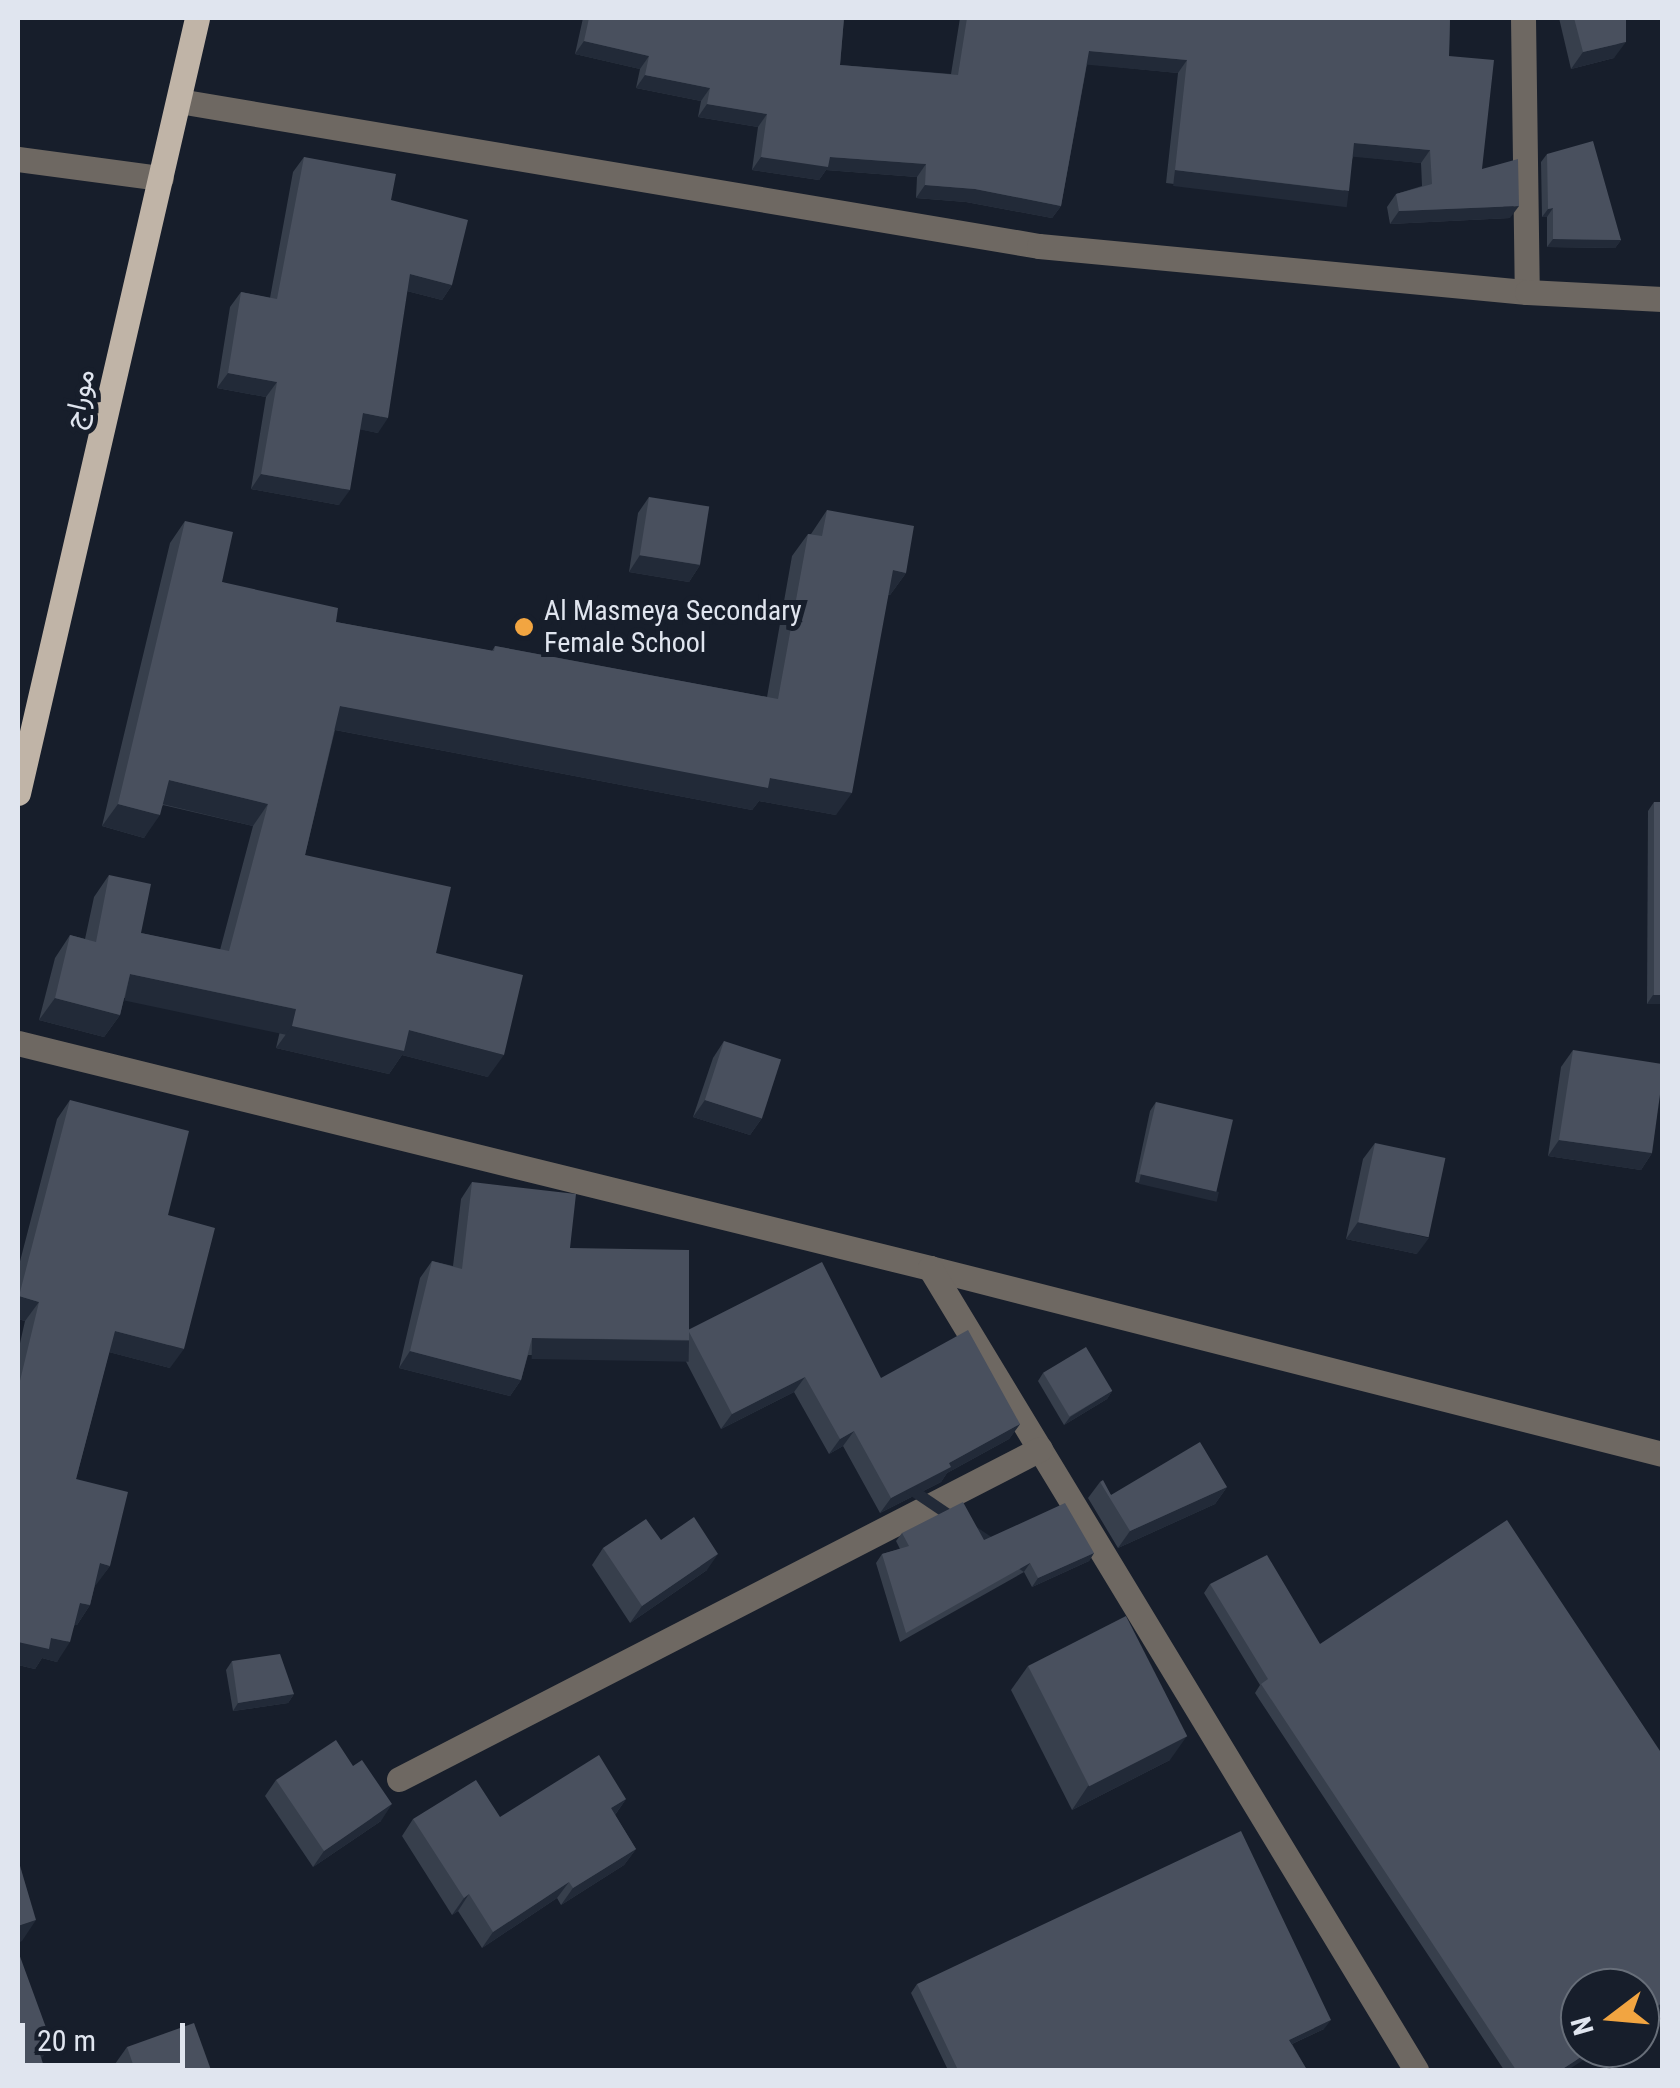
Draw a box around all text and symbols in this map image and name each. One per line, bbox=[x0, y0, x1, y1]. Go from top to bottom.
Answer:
street label: موراج bbox=[56, 366, 102, 432]
place label: Al Masmeya Secondary Female School bbox=[544, 594, 802, 660]
marker: Al Masmeya Secondary Female School bbox=[513, 616, 535, 638]
north arrow bbox=[1560, 1968, 1660, 2068]
scale bar bbox=[25, 2003, 190, 2065]
text: N bbox=[1564, 2013, 1601, 2039]
text: 20 m bbox=[37, 2023, 96, 2058]

